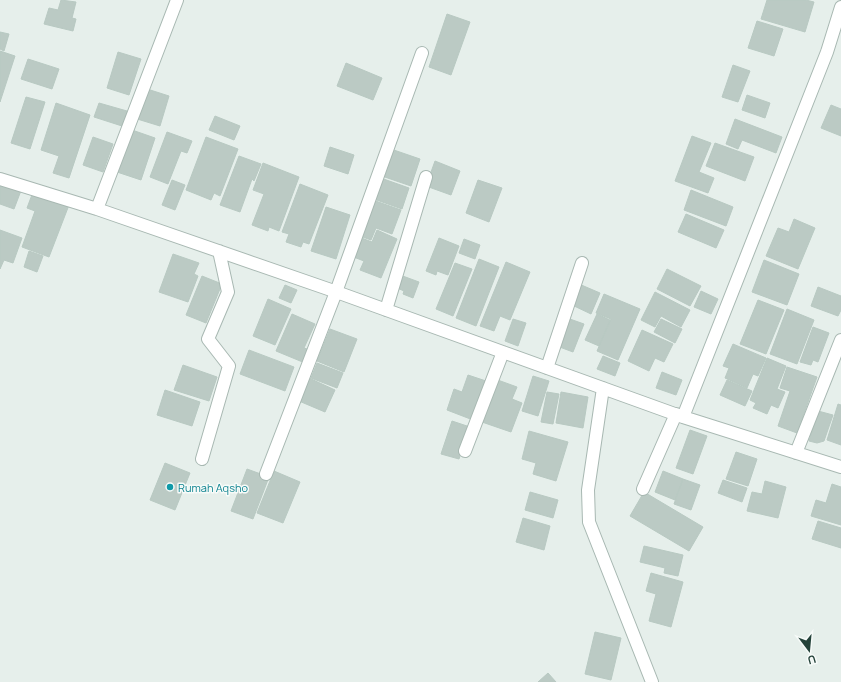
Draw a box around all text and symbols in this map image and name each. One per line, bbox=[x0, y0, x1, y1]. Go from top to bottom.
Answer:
place label: Rumah Aqsho bbox=[178, 480, 248, 495]
marker: Rumah Aqsho bbox=[165, 482, 175, 492]
north arrow bbox=[789, 630, 829, 670]
text: U bbox=[806, 652, 818, 668]

